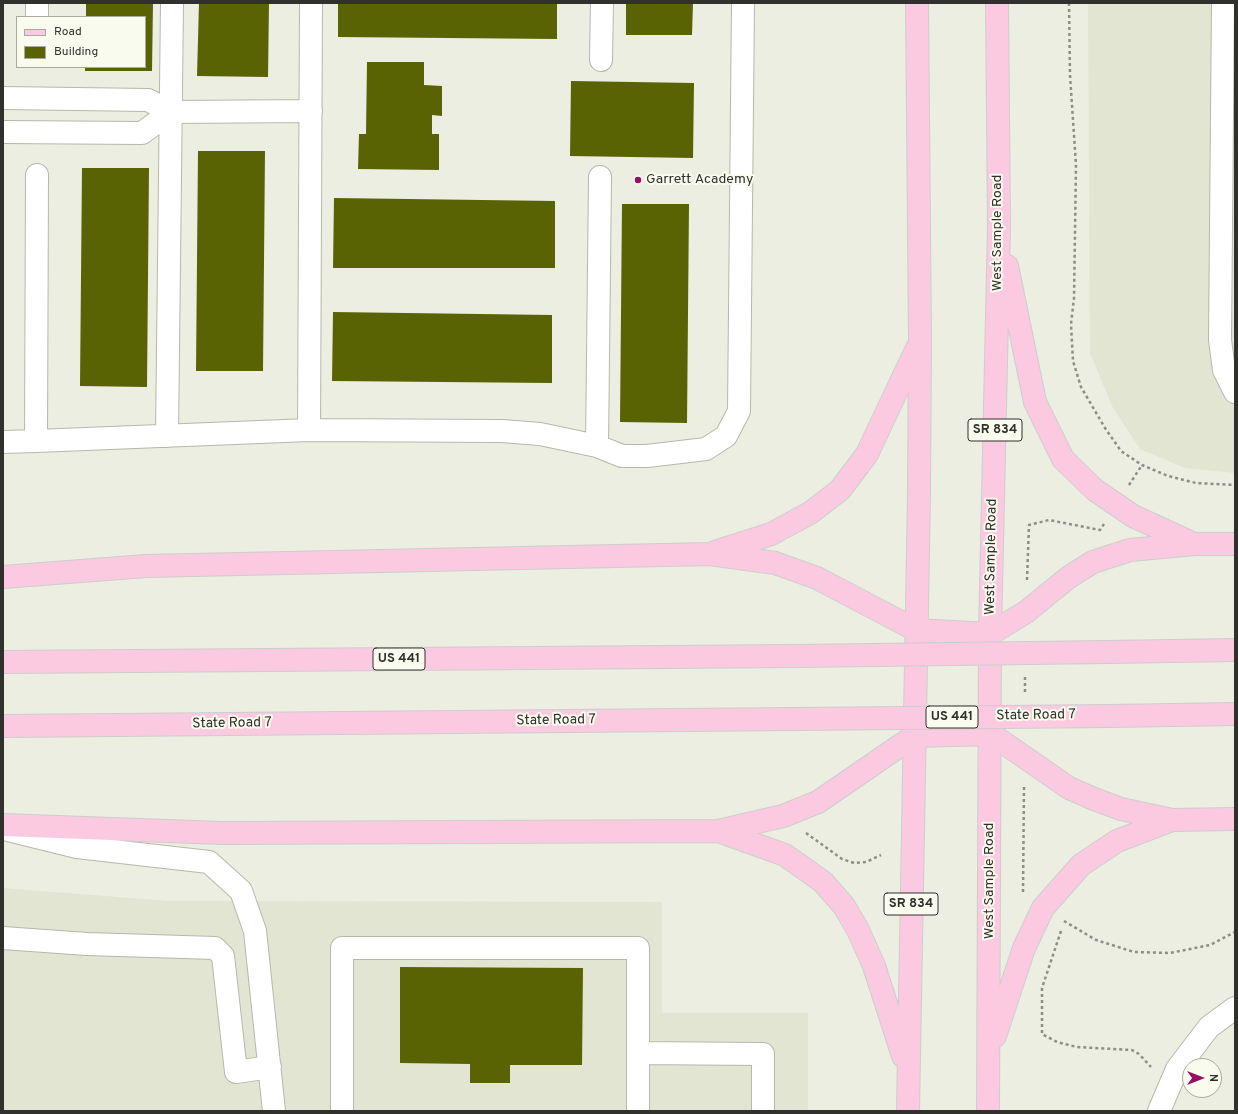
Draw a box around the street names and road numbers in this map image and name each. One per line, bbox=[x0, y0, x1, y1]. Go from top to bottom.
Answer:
street label: West Sample Road bbox=[990, 175, 1006, 291]
road number: SR 834 bbox=[968, 419, 1022, 441]
street label: West Sample Road bbox=[983, 499, 1001, 615]
road number: US 441 bbox=[373, 648, 425, 670]
road number: US 441 bbox=[926, 706, 978, 728]
street label: State Road 7 bbox=[996, 707, 1076, 725]
street label: State Road 7 bbox=[516, 712, 596, 730]
street label: State Road 7 bbox=[192, 715, 272, 733]
street label: West Sample Road bbox=[982, 823, 998, 939]
road number: SR 834 bbox=[884, 893, 938, 915]

